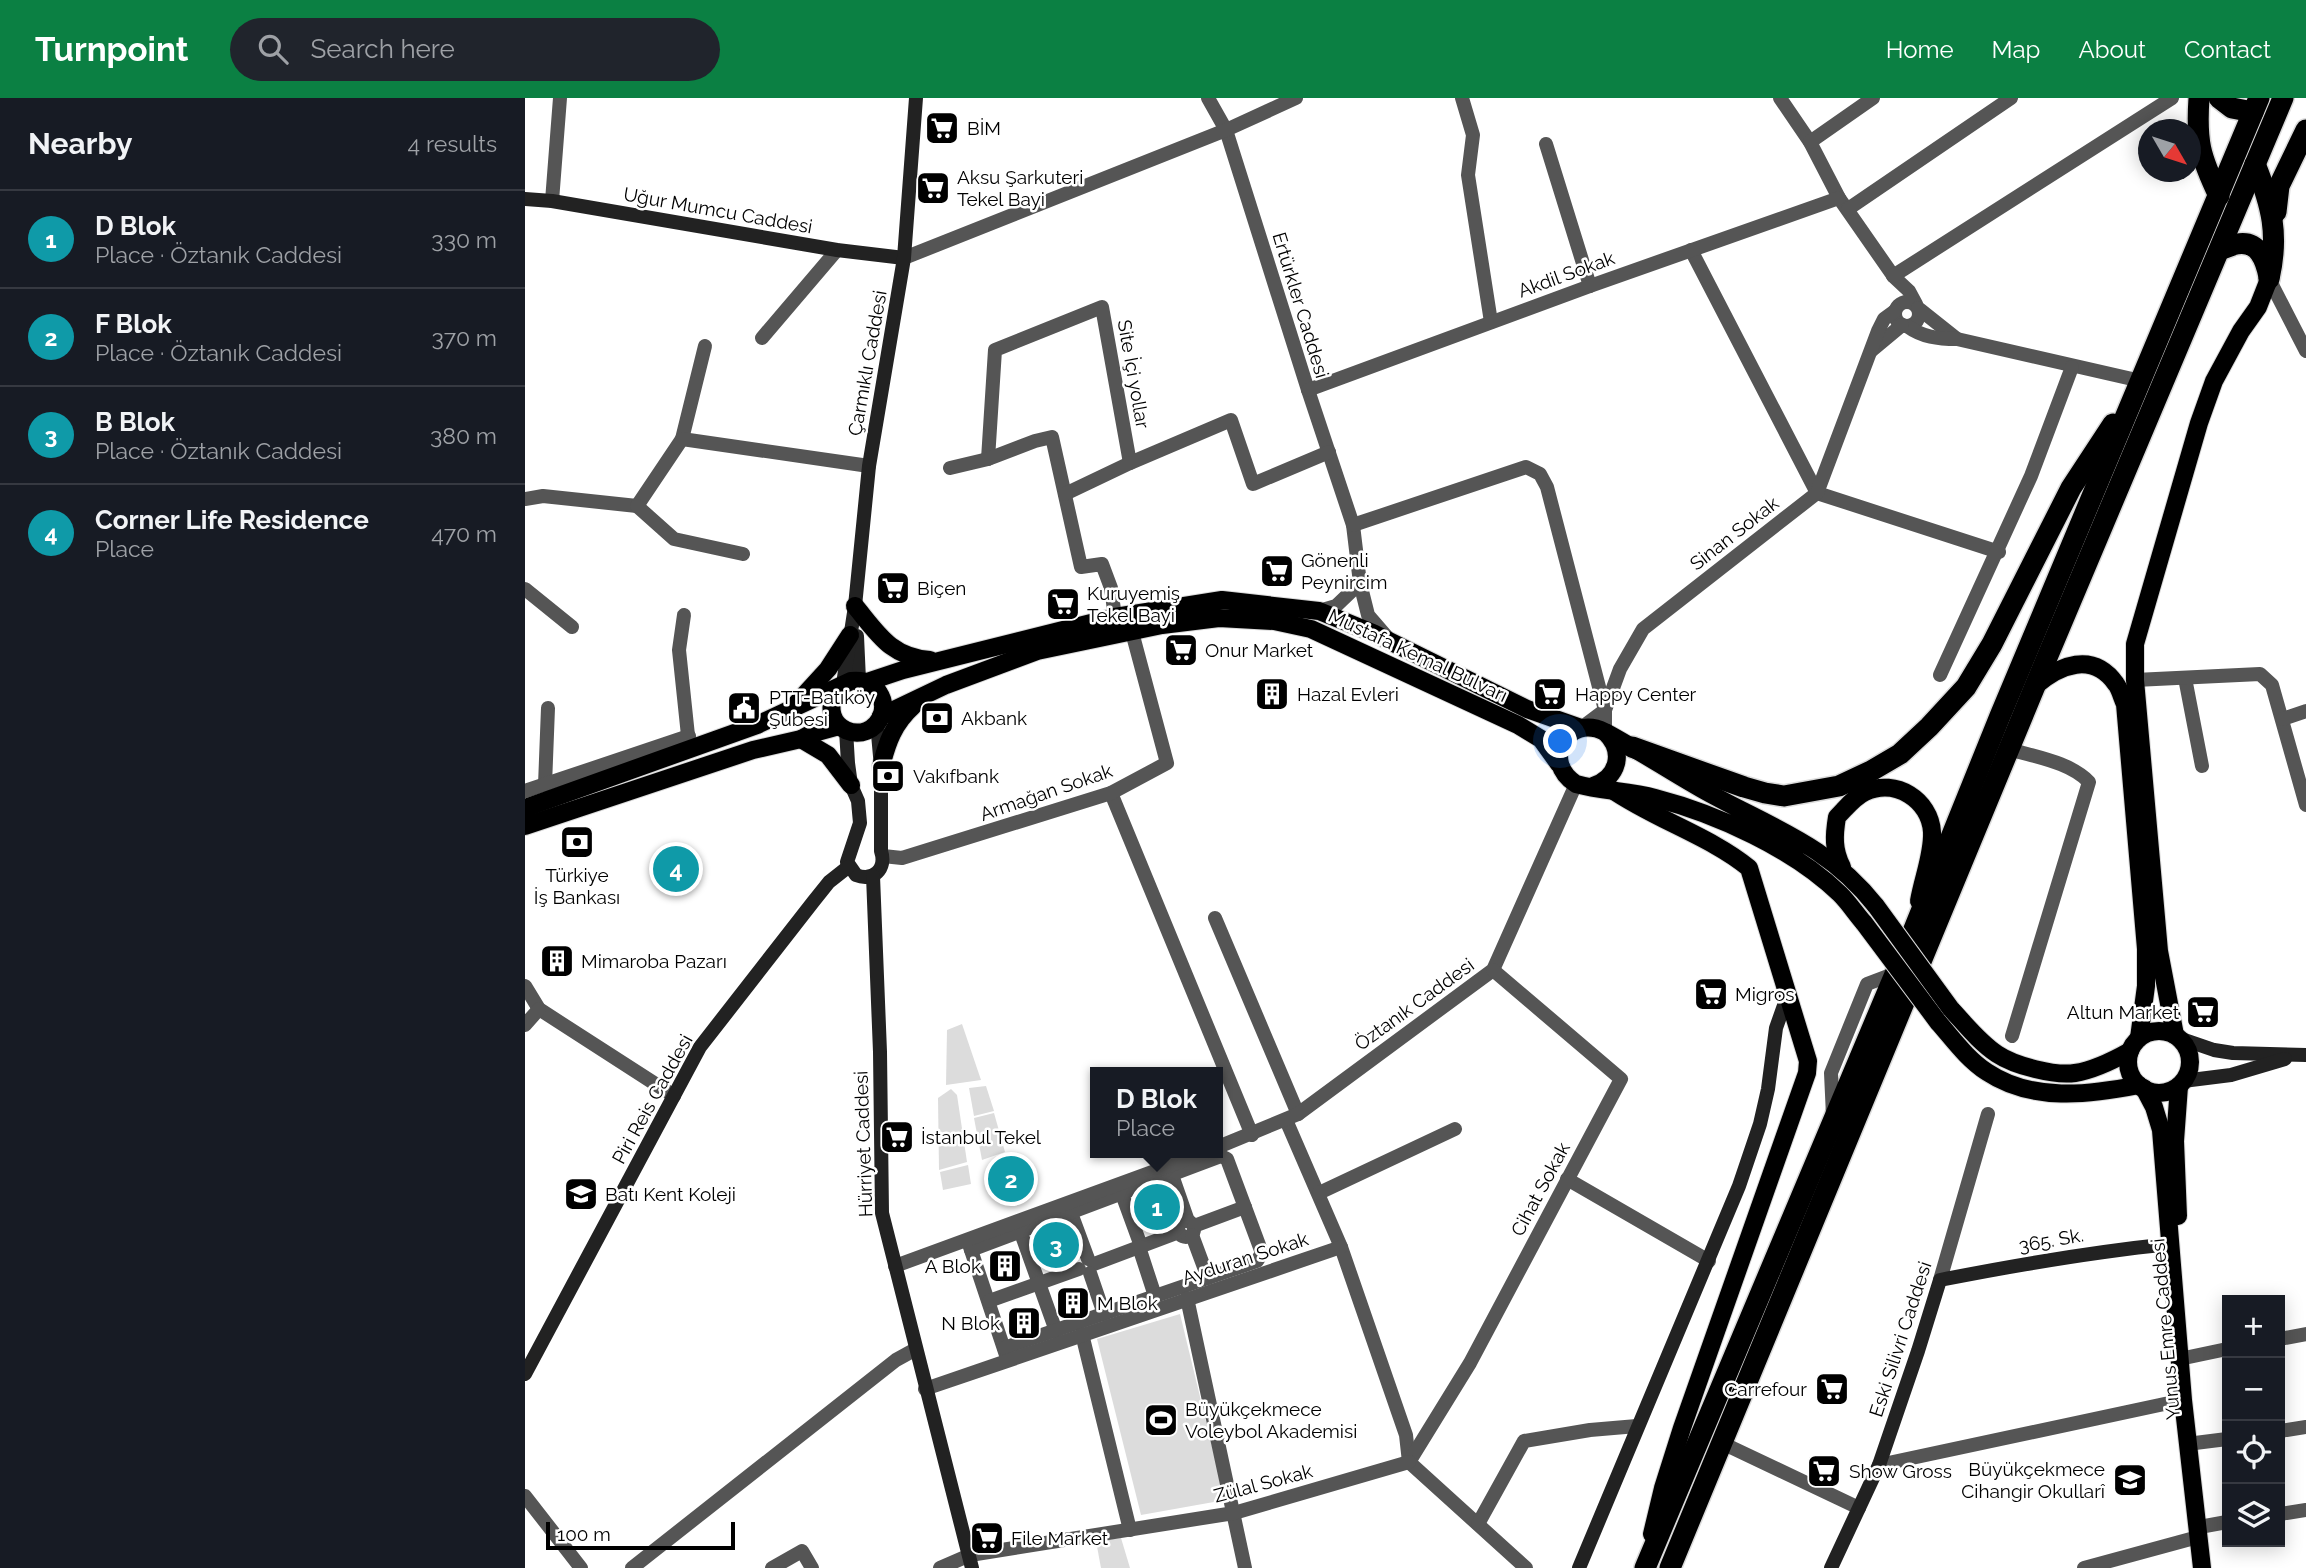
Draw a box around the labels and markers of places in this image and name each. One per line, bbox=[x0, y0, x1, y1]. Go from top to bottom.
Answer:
supermarket icon: BİM bbox=[923, 109, 961, 147]
place label: BİM bbox=[967, 117, 1001, 139]
place label: Aksu Şarkuteri Tekel Bayi bbox=[957, 166, 1083, 210]
supermarket icon: Aksu Şarkuteri Tekel Bayi bbox=[914, 169, 952, 207]
place label: Gönenli Peynircim bbox=[1301, 549, 1387, 593]
supermarket icon: Gönenli Peynircim bbox=[1258, 552, 1296, 590]
supermarket icon: Biçen bbox=[874, 569, 912, 607]
place label: Biçen bbox=[917, 577, 966, 599]
place label: Kuruyemiş Tekel Bayi bbox=[1087, 582, 1180, 626]
supermarket icon: Kuruyemiş Tekel Bayi bbox=[1044, 585, 1082, 623]
supermarket icon: Onur Market bbox=[1162, 631, 1200, 669]
place label: Onur Market bbox=[1205, 639, 1314, 661]
building icon: Hazal Evleri bbox=[1253, 675, 1291, 713]
supermarket icon: Happy Center bbox=[1531, 675, 1569, 713]
place label: Hazal Evleri bbox=[1297, 683, 1399, 705]
place label: Happy Center bbox=[1575, 683, 1697, 705]
place label: PTT-Batıköy Şubesi bbox=[769, 686, 875, 730]
public building icon: PTT-Batıköy Şubesi bbox=[725, 689, 763, 727]
bank icon: Akbank bbox=[918, 699, 956, 737]
place label: Akbank bbox=[961, 707, 1027, 729]
bank icon: Vakıfbank bbox=[869, 757, 907, 795]
place label: Vakıfbank bbox=[913, 765, 999, 787]
bank icon: Türkiye İş Bankası bbox=[558, 823, 596, 861]
pin: 4 bbox=[653, 843, 699, 895]
place label: Türkiye İş Bankası bbox=[534, 864, 620, 908]
building icon: Mimaroba Pazarı bbox=[538, 942, 576, 980]
place label: Mimaroba Pazarı bbox=[581, 950, 727, 972]
supermarket icon: Migros bbox=[1692, 975, 1730, 1013]
place label: Migros bbox=[1735, 983, 1794, 1005]
supermarket icon: Altun Market bbox=[2184, 993, 2222, 1031]
place label: Altun Market bbox=[2067, 1001, 2180, 1023]
supermarket icon: İstanbul Tekel bbox=[878, 1118, 916, 1156]
place label: İstanbul Tekel bbox=[921, 1126, 1042, 1148]
pin: 2 bbox=[988, 1153, 1034, 1205]
school or university icon: Batı Kent Koleji bbox=[562, 1175, 600, 1213]
pin: 1 bbox=[1134, 1181, 1180, 1233]
place label: Batı Kent Koleji bbox=[605, 1183, 736, 1205]
pin: 3 bbox=[1033, 1219, 1079, 1271]
building icon: A Blok bbox=[986, 1247, 1024, 1285]
place label: A Blok bbox=[925, 1255, 981, 1277]
building icon: M Blok bbox=[1054, 1284, 1092, 1322]
place label: M Blok bbox=[1097, 1292, 1158, 1314]
building icon: N Blok bbox=[1005, 1304, 1043, 1342]
place label: N Blok bbox=[941, 1312, 1000, 1334]
supermarket icon: Carrefour bbox=[1813, 1370, 1851, 1408]
place label: Carrefour bbox=[1724, 1378, 1807, 1400]
place label: Büyükçekmece Voleybol Akademisi bbox=[1185, 1398, 1357, 1442]
sports icon: Büyükçekmece Voleybol Akademisi bbox=[1142, 1401, 1180, 1439]
supermarket icon: Show Gross bbox=[1805, 1452, 1843, 1490]
place label: Büyükçekmece Cihangir Okullarî bbox=[1961, 1458, 2106, 1502]
place label: Show Gross bbox=[1849, 1460, 1952, 1482]
school or university icon: Büyükçekmece Cihangir Okullarî bbox=[2111, 1461, 2149, 1499]
supermarket icon: File Market bbox=[968, 1519, 1006, 1557]
place label: File Market bbox=[1011, 1527, 1109, 1549]

